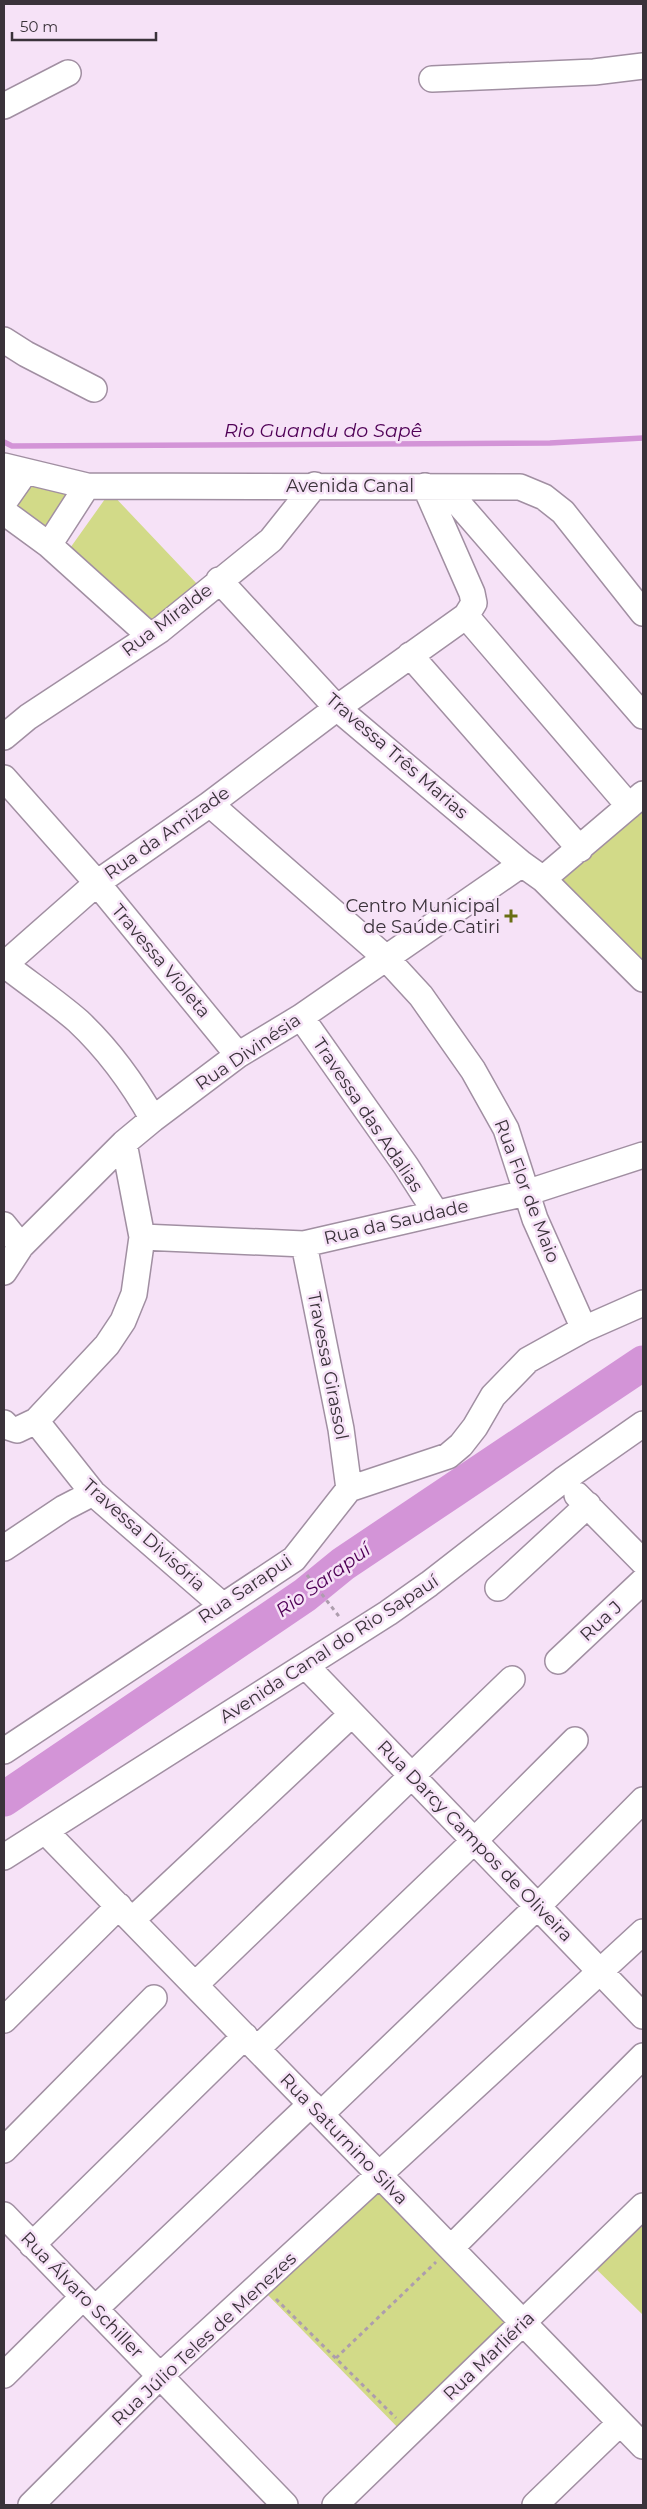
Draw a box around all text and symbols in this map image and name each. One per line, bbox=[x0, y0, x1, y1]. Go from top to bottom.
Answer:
scale bar bbox=[12, 10, 156, 42]
text: 50 m bbox=[20, 17, 58, 36]
water label: Rio Guandu do Sapê bbox=[224, 419, 422, 442]
street label: Avenida Canal bbox=[286, 475, 414, 497]
street label: Rua Miralde bbox=[117, 579, 217, 661]
street label: Travessa Três Marias bbox=[322, 688, 473, 824]
street label: Rua da Amizade bbox=[100, 782, 234, 884]
place label: Centro Municipal de Saúde Catiri bbox=[346, 895, 500, 938]
street label: Travessa Violeta bbox=[107, 900, 215, 1022]
marker: Centro Municipal de Saúde Catiri bbox=[504, 909, 518, 923]
street label: Rua Divinésia bbox=[191, 1009, 305, 1095]
street label: Travessa das Adalias bbox=[308, 1034, 428, 1196]
street label: Rua Flor de Maio bbox=[490, 1116, 564, 1266]
street label: Rua da Saudade bbox=[322, 1195, 471, 1249]
street label: Travessa Girassol bbox=[303, 1290, 353, 1442]
street label: Travessa Divisória bbox=[78, 1474, 210, 1596]
water label: Rio Sarapuí bbox=[271, 1536, 377, 1622]
street label: Rua Sarapui bbox=[194, 1550, 296, 1628]
street label: Avenida Canal do Rio Sapauí bbox=[215, 1569, 443, 1728]
street label: Rua J bbox=[575, 1596, 627, 1646]
street label: Rua Darcy Campos de Oliveira bbox=[373, 1736, 577, 1946]
street label: Rua Saturnino Silva bbox=[275, 2069, 413, 2209]
street label: Rua Álvaro Schiller bbox=[16, 2227, 148, 2363]
street label: Rua Júlio Teles de Menezes bbox=[107, 2248, 301, 2430]
street label: Rua Marliéria bbox=[439, 2307, 539, 2405]

